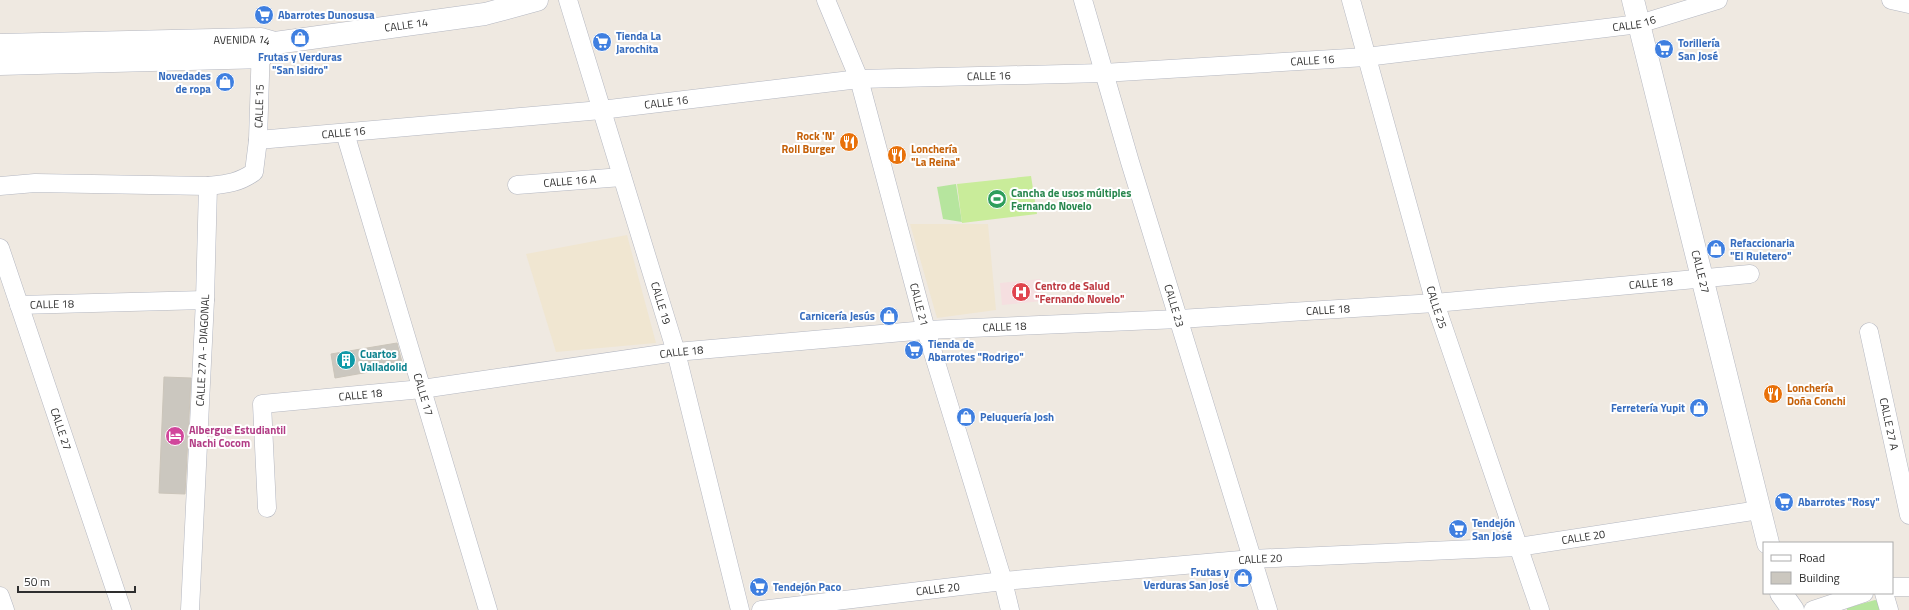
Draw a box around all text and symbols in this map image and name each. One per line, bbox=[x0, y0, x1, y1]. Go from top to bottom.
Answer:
supermarket icon: Abarrotes Dunosusa bbox=[253, 4, 275, 26]
place label: Abarrotes Dunosusa bbox=[278, 7, 375, 23]
street label: CALLE 16 bbox=[1612, 11, 1658, 35]
street label: CALLE 14 bbox=[383, 14, 429, 36]
shop icon: Frutas y Verduras "San Isidro" bbox=[289, 27, 311, 49]
place label: Tienda La Jarochita bbox=[616, 28, 662, 57]
street label: AVENIDA 14 bbox=[213, 31, 272, 49]
supermarket icon: Tienda La Jarochita bbox=[591, 31, 613, 53]
place label: Torillería San José bbox=[1678, 35, 1720, 64]
supermarket icon: Torillería San José bbox=[1653, 38, 1675, 60]
place label: Frutas y Verduras "San Isidro" bbox=[258, 49, 342, 78]
street label: CALLE 16 bbox=[1290, 51, 1335, 70]
street label: CALLE 16 bbox=[967, 67, 1011, 84]
place label: Novedades de ropa bbox=[158, 68, 211, 97]
shop icon: Novedades de ropa bbox=[214, 71, 236, 93]
street label: CALLE 15 bbox=[250, 84, 268, 128]
street label: CALLE 16 bbox=[643, 92, 689, 113]
street label: CALLE 16 bbox=[321, 123, 366, 142]
place label: Rock 'N' Roll Burger bbox=[782, 128, 835, 157]
restaurant icon: Rock 'N' Roll Burger bbox=[838, 131, 860, 153]
place label: Lonchería "La Reina" bbox=[911, 141, 960, 170]
restaurant icon: Lonchería "La Reina" bbox=[886, 144, 908, 166]
street label: CALLE 16 A bbox=[543, 171, 597, 191]
place label: Cancha de usos múltiples Fernando Novelo bbox=[1011, 185, 1131, 214]
sports icon: Cancha de usos múltiples Fernando Novelo bbox=[986, 188, 1008, 210]
place label: Refaccionaria "El Ruletero" bbox=[1730, 235, 1795, 264]
shop icon: Refaccionaria "El Ruletero" bbox=[1705, 238, 1727, 260]
street label: CALLE 27 bbox=[1687, 248, 1714, 295]
street label: CALLE 18 bbox=[1628, 273, 1674, 293]
place label: Centro de Salud "Fernando Novelo" bbox=[1035, 278, 1125, 307]
street label: CALLE 19 bbox=[647, 280, 675, 326]
street label: CALLE 21 bbox=[906, 281, 933, 328]
hospital icon: Centro de Salud "Fernando Novelo" bbox=[1010, 281, 1032, 303]
street label: CALLE 23 bbox=[1160, 282, 1188, 329]
street label: CALLE 25 bbox=[1423, 284, 1451, 331]
street label: CALLE 27 A - DIAGONAL bbox=[192, 293, 213, 407]
street label: CALLE 18 bbox=[30, 296, 74, 313]
street label: CALLE 18 bbox=[1306, 300, 1350, 319]
shop icon: Carnicería Jesús bbox=[878, 305, 900, 327]
place label: Carnicería Jesús bbox=[800, 308, 875, 324]
street label: CALLE 18 bbox=[982, 318, 1027, 336]
place label: Tienda de Abarrotes "Rodrigo" bbox=[928, 336, 1024, 365]
supermarket icon: Tienda de Abarrotes "Rodrigo" bbox=[903, 339, 925, 361]
street label: CALLE 18 bbox=[659, 342, 704, 362]
place label: Cuartos Valladolid bbox=[360, 346, 407, 375]
building icon: Cuartos Valladolid bbox=[335, 349, 357, 371]
street label: CALLE 17 bbox=[409, 371, 437, 418]
place label: Lonchería Doña Conchi bbox=[1787, 380, 1846, 409]
restaurant icon: Lonchería Doña Conchi bbox=[1762, 383, 1784, 405]
street label: CALLE 18 bbox=[338, 385, 383, 405]
street label: CALLE 27 A bbox=[1876, 396, 1903, 452]
shop icon: Ferretería Yupit bbox=[1688, 397, 1710, 419]
place label: Ferretería Yupit bbox=[1611, 400, 1685, 416]
street label: CALLE 27 bbox=[46, 406, 76, 452]
shop icon: Peluquería Josh bbox=[955, 406, 977, 428]
place label: Peluquería Josh bbox=[980, 409, 1054, 425]
place label: Albergue Estudiantil Nachi Cocom bbox=[189, 422, 286, 451]
hotel icon: Albergue Estudiantil Nachi Cocom bbox=[164, 425, 186, 447]
supermarket icon: Abarrotes "Rosy" bbox=[1773, 491, 1795, 513]
place label: Abarrotes "Rosy" bbox=[1798, 494, 1880, 510]
place label: Tendejón San José bbox=[1472, 515, 1515, 544]
supermarket icon: Tendejón San José bbox=[1447, 518, 1469, 540]
street label: CALLE 20 bbox=[1560, 526, 1606, 548]
legend bbox=[1763, 542, 1893, 594]
text: Road bbox=[1799, 548, 1825, 567]
street label: CALLE 20 bbox=[1238, 550, 1283, 568]
place label: Frutas y Verduras San José bbox=[1144, 564, 1229, 593]
shop icon: Frutas y Verduras San José bbox=[1232, 567, 1254, 589]
scale bar bbox=[18, 568, 135, 594]
text: Building bbox=[1799, 568, 1840, 587]
text: 50 m bbox=[24, 572, 50, 591]
supermarket icon: Tendejón Paco bbox=[748, 576, 770, 598]
street label: CALLE 20 bbox=[915, 578, 961, 599]
place label: Tendejón Paco bbox=[773, 579, 841, 595]

